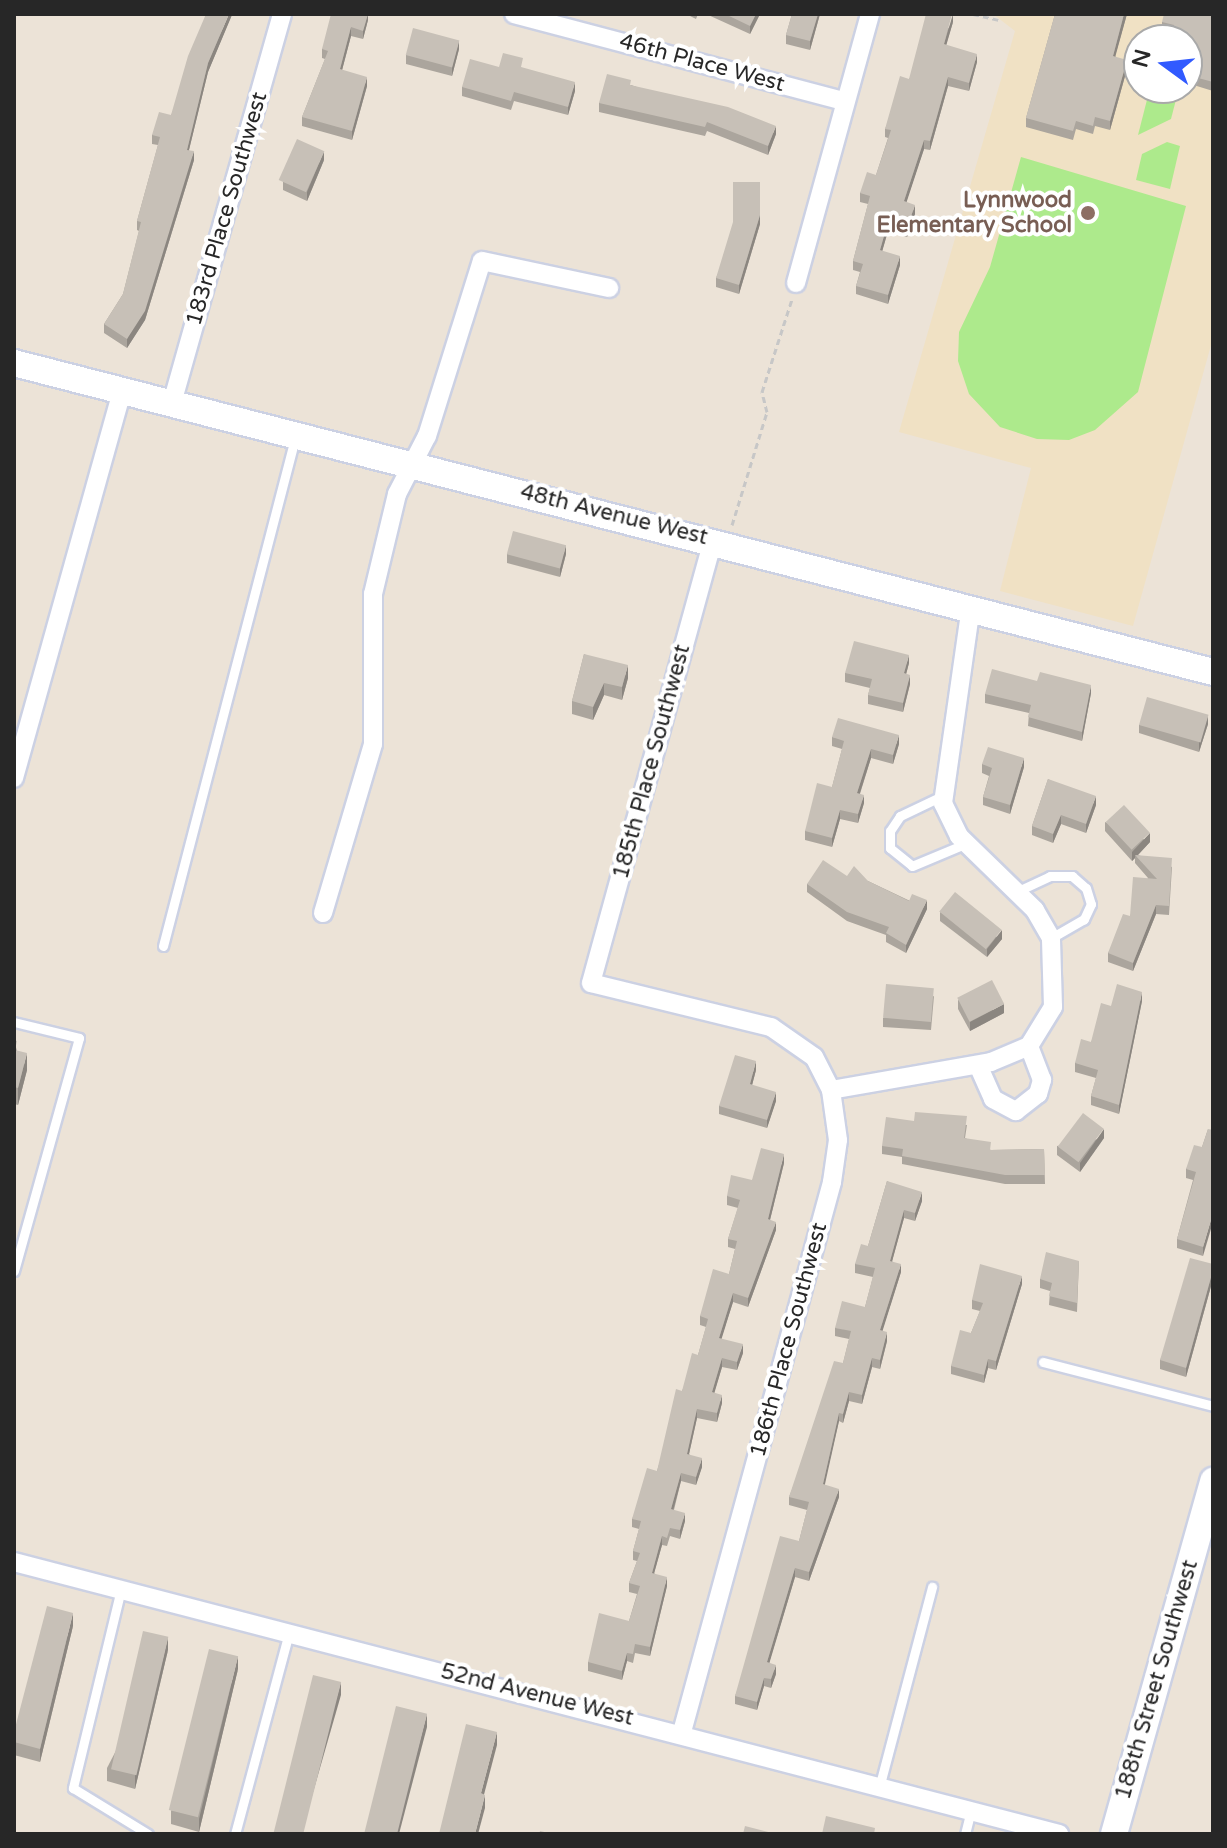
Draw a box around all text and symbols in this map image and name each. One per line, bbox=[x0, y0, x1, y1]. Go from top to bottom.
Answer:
north arrow bbox=[1123, 24, 1203, 104]
street label: 46th Place West bbox=[616, 28, 788, 98]
text: N bbox=[1127, 46, 1157, 70]
street label: 183rd Place Southwest bbox=[181, 89, 273, 329]
place label: Lynnwood Elementary School bbox=[877, 187, 1072, 238]
marker: Lynnwood Elementary School bbox=[1079, 204, 1097, 222]
street label: 48th Avenue West bbox=[518, 479, 710, 551]
street label: 185th Place Southwest bbox=[608, 642, 696, 882]
street label: 186th Place Southwest bbox=[745, 1220, 833, 1460]
street label: 188th Street Southwest bbox=[1110, 1557, 1204, 1803]
street label: 52nd Avenue West bbox=[438, 1658, 636, 1732]

